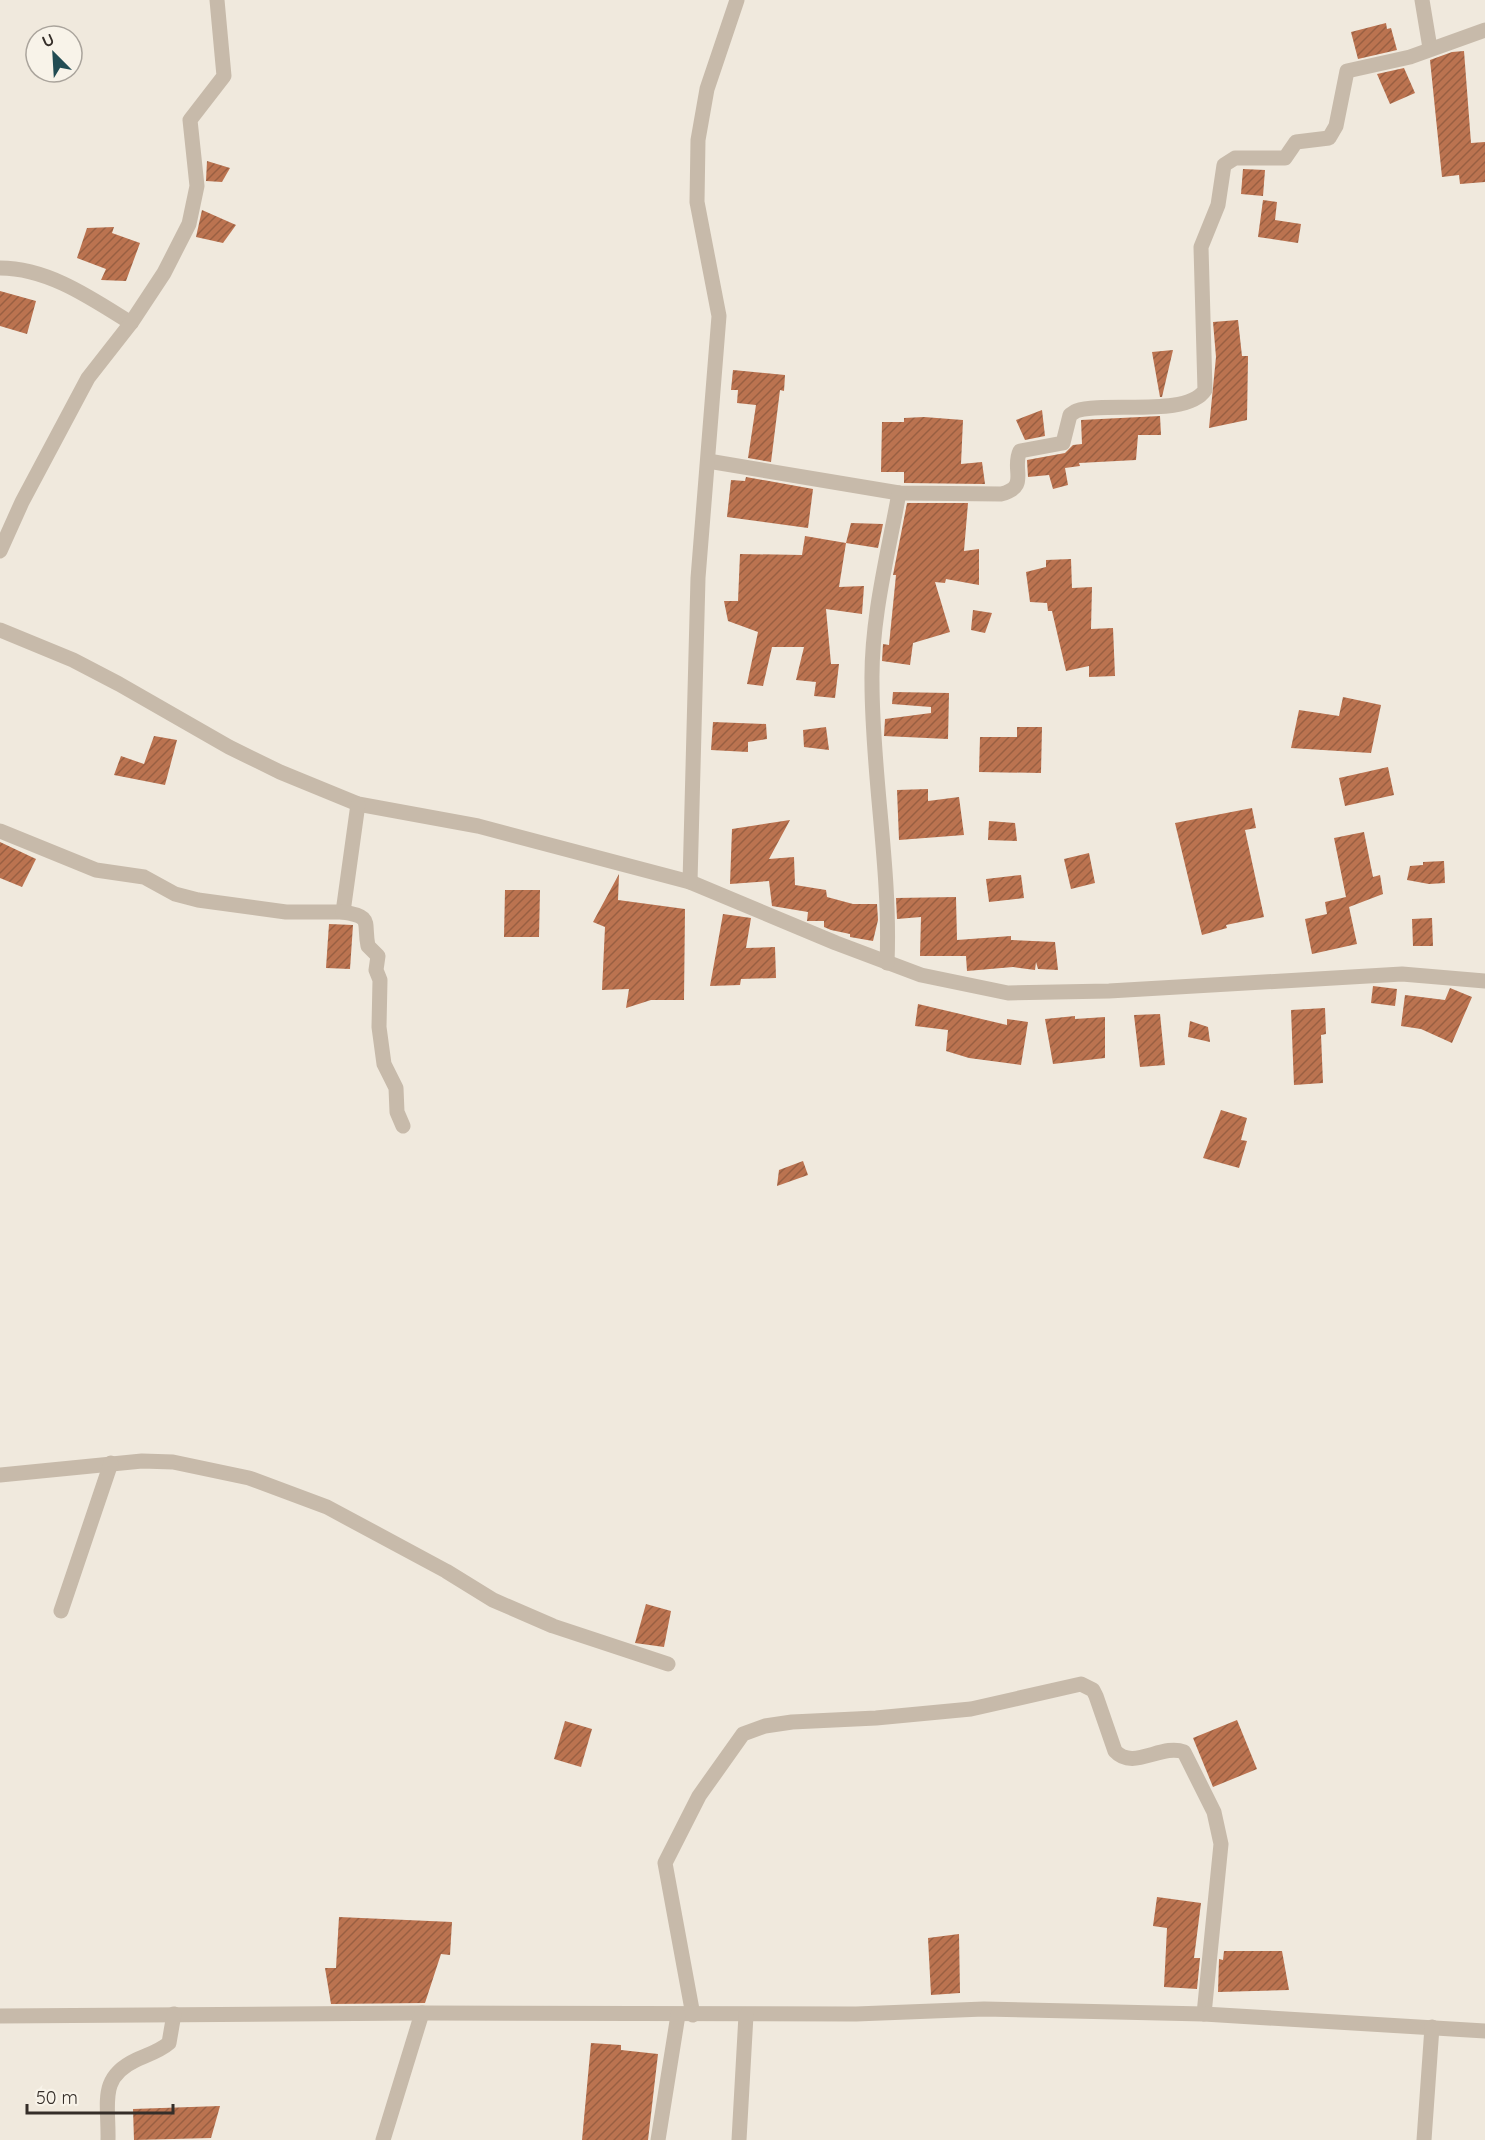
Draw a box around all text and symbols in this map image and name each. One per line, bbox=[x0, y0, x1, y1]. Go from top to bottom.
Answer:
north arrow bbox=[24, 24, 84, 84]
text: U bbox=[39, 29, 57, 52]
scale bar bbox=[27, 2077, 172, 2115]
text: 50 m bbox=[36, 2086, 78, 2109]

